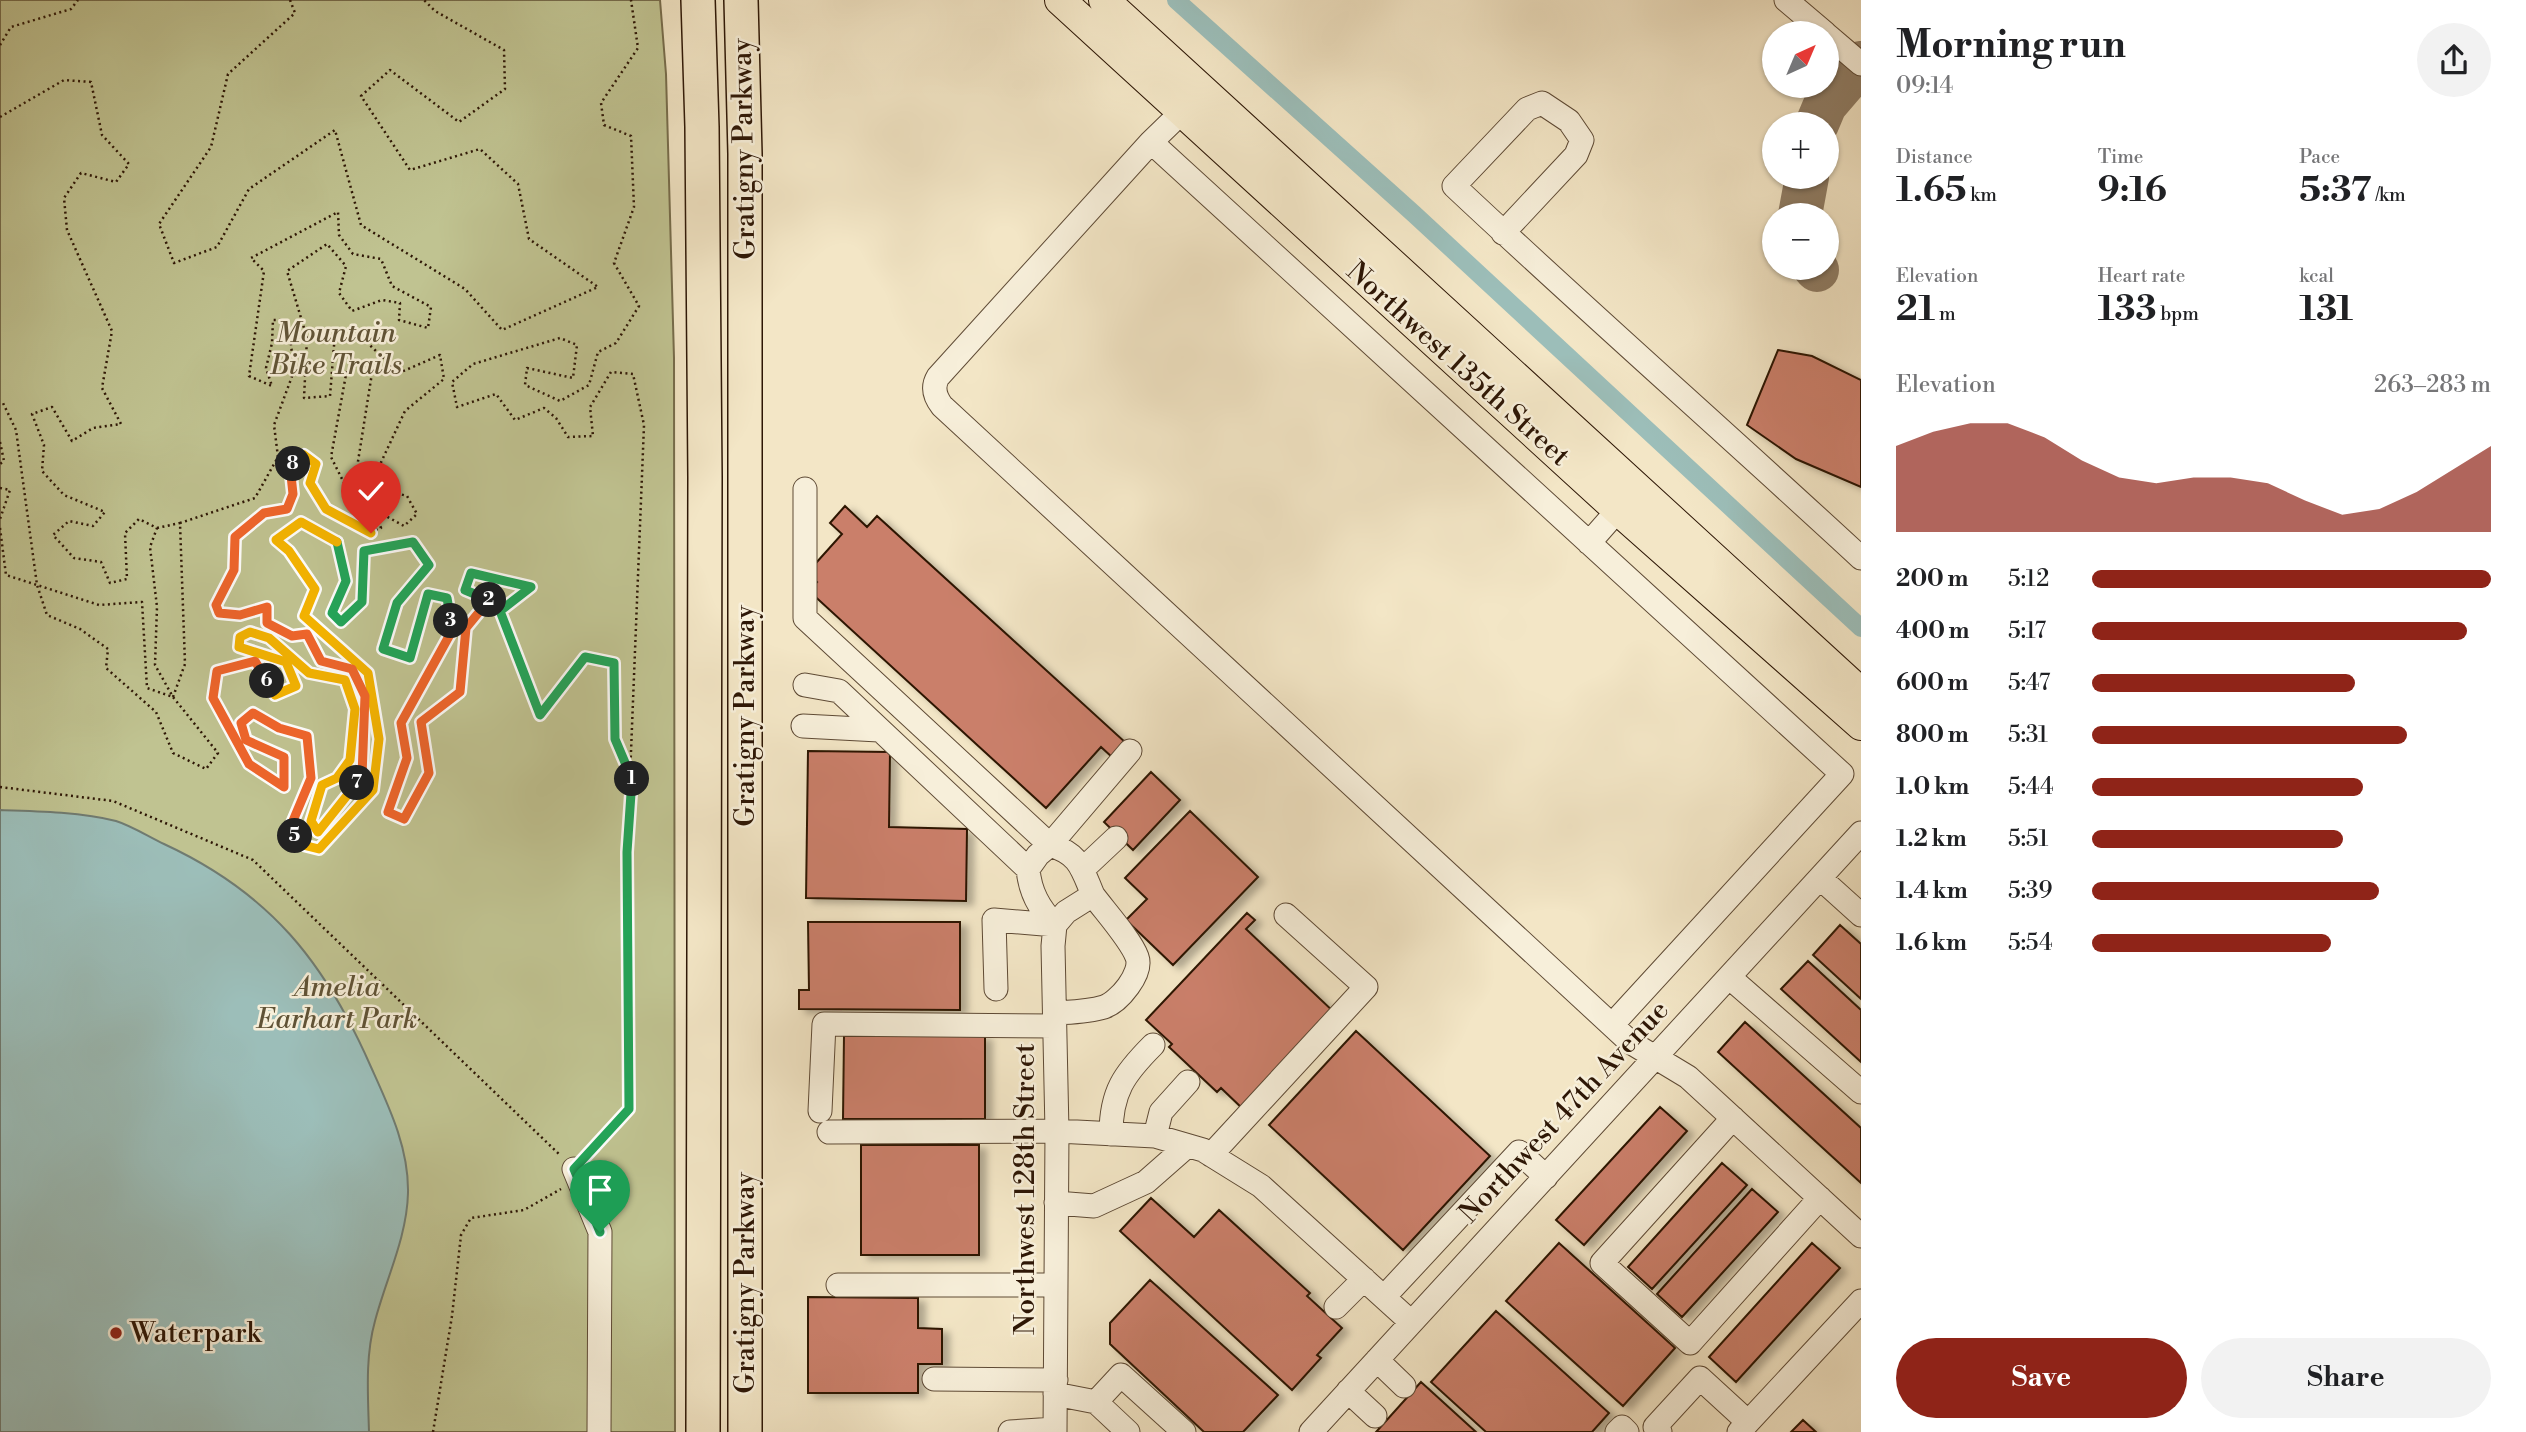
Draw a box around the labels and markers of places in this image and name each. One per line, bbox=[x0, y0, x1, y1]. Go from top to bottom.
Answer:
pin: 8 bbox=[276, 447, 310, 482]
pin bbox=[341, 461, 401, 533]
pin: 2 bbox=[472, 582, 506, 618]
pin: 3 bbox=[434, 604, 468, 638]
pin: 6 bbox=[250, 664, 284, 698]
pin: 1 bbox=[614, 762, 650, 796]
pin: 7 bbox=[340, 766, 374, 800]
pin: 5 bbox=[278, 818, 312, 854]
pin bbox=[570, 1160, 630, 1232]
place label: Waterpark bbox=[129, 1316, 263, 1351]
marker: Waterpark bbox=[108, 1325, 124, 1341]

